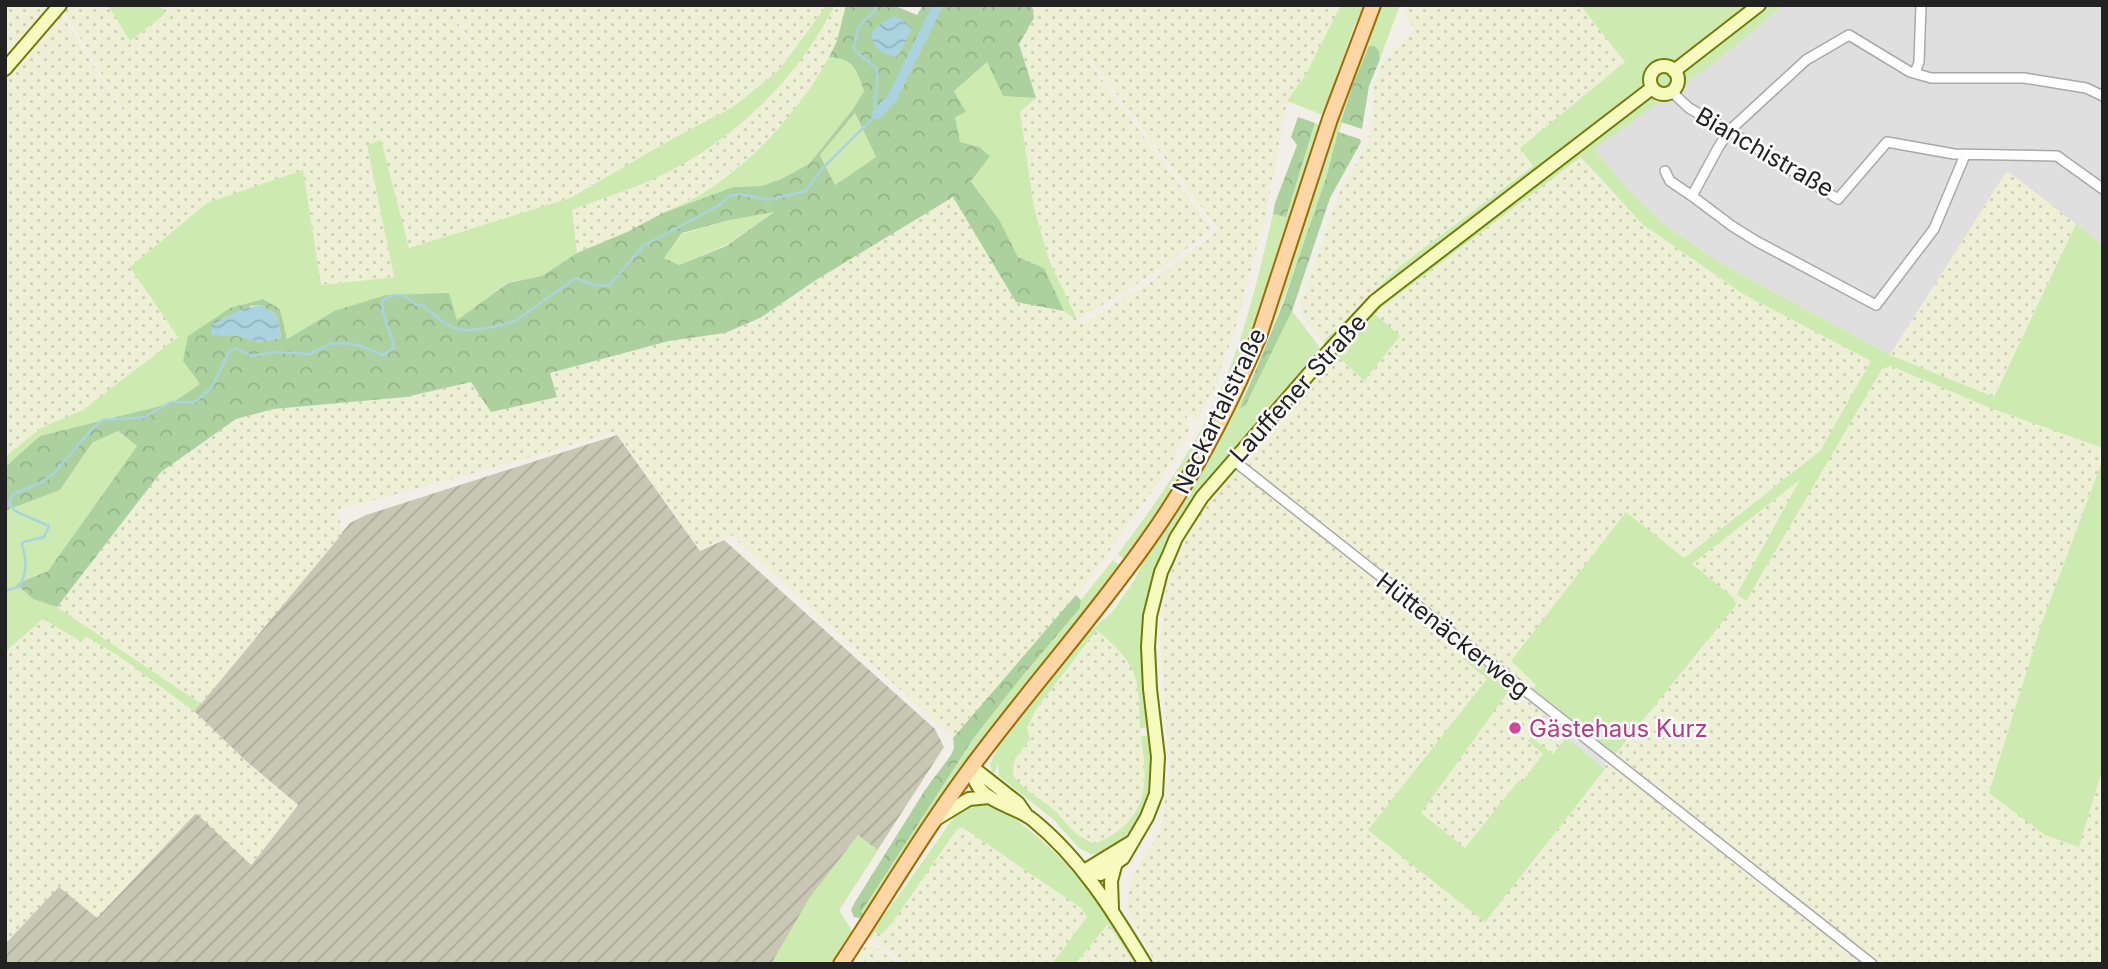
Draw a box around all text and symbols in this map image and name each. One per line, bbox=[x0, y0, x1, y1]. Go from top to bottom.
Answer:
street label: Bianchistraße bbox=[1691, 101, 1839, 203]
street label: Lauffener Straße bbox=[1224, 308, 1372, 468]
street label: Neckartalstraße bbox=[1166, 323, 1272, 499]
street label: Hüttenäckerweg bbox=[1371, 566, 1535, 704]
place label: Gästehaus Kurz bbox=[1529, 714, 1708, 743]
marker: Gästehaus Kurz bbox=[1507, 720, 1523, 736]

